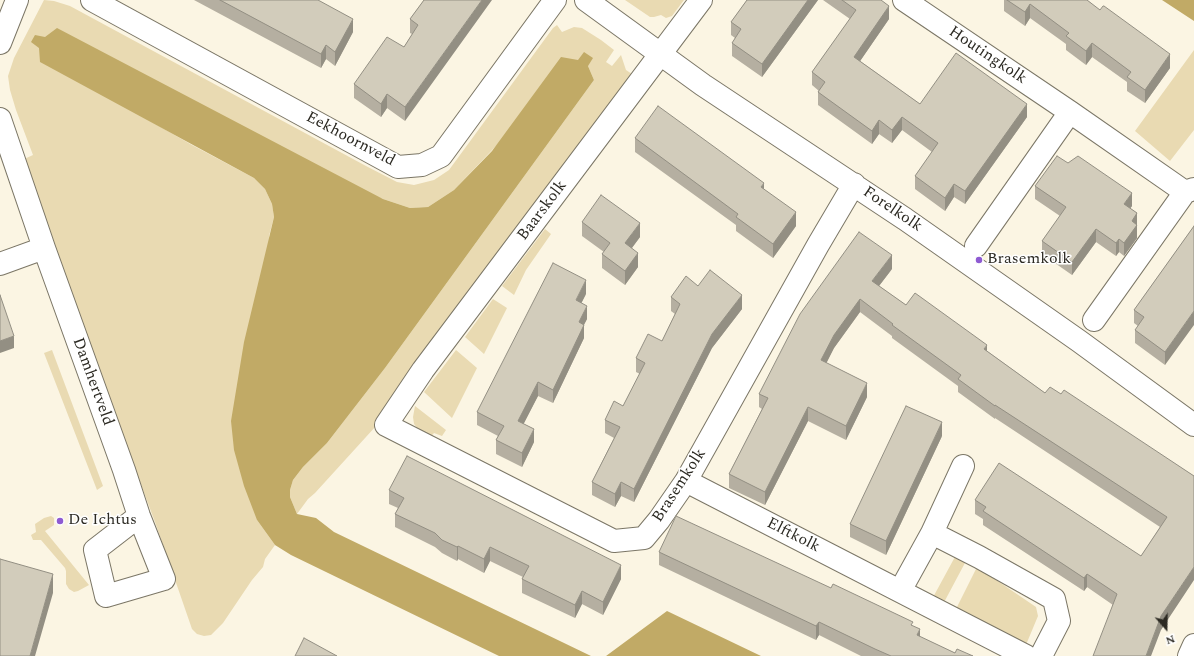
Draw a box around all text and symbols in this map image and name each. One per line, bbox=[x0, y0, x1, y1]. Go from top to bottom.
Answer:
street label: Houtingkolk bbox=[944, 23, 1030, 89]
street label: Eekhoornveld bbox=[302, 108, 398, 172]
street label: Baarskolk bbox=[514, 177, 572, 245]
street label: Forelkolk bbox=[859, 183, 925, 237]
place label: Brasemkolk bbox=[987, 250, 1071, 270]
marker: Brasemkolk bbox=[974, 255, 984, 265]
street label: Damhertveld bbox=[67, 335, 117, 429]
street label: Brasemkolk bbox=[649, 445, 711, 527]
place label: De Ichtus bbox=[68, 511, 137, 531]
street label: Elftkolk bbox=[763, 514, 823, 558]
marker: De Ichtus bbox=[55, 516, 65, 526]
north arrow bbox=[1146, 608, 1186, 648]
text: N bbox=[1163, 630, 1177, 649]

